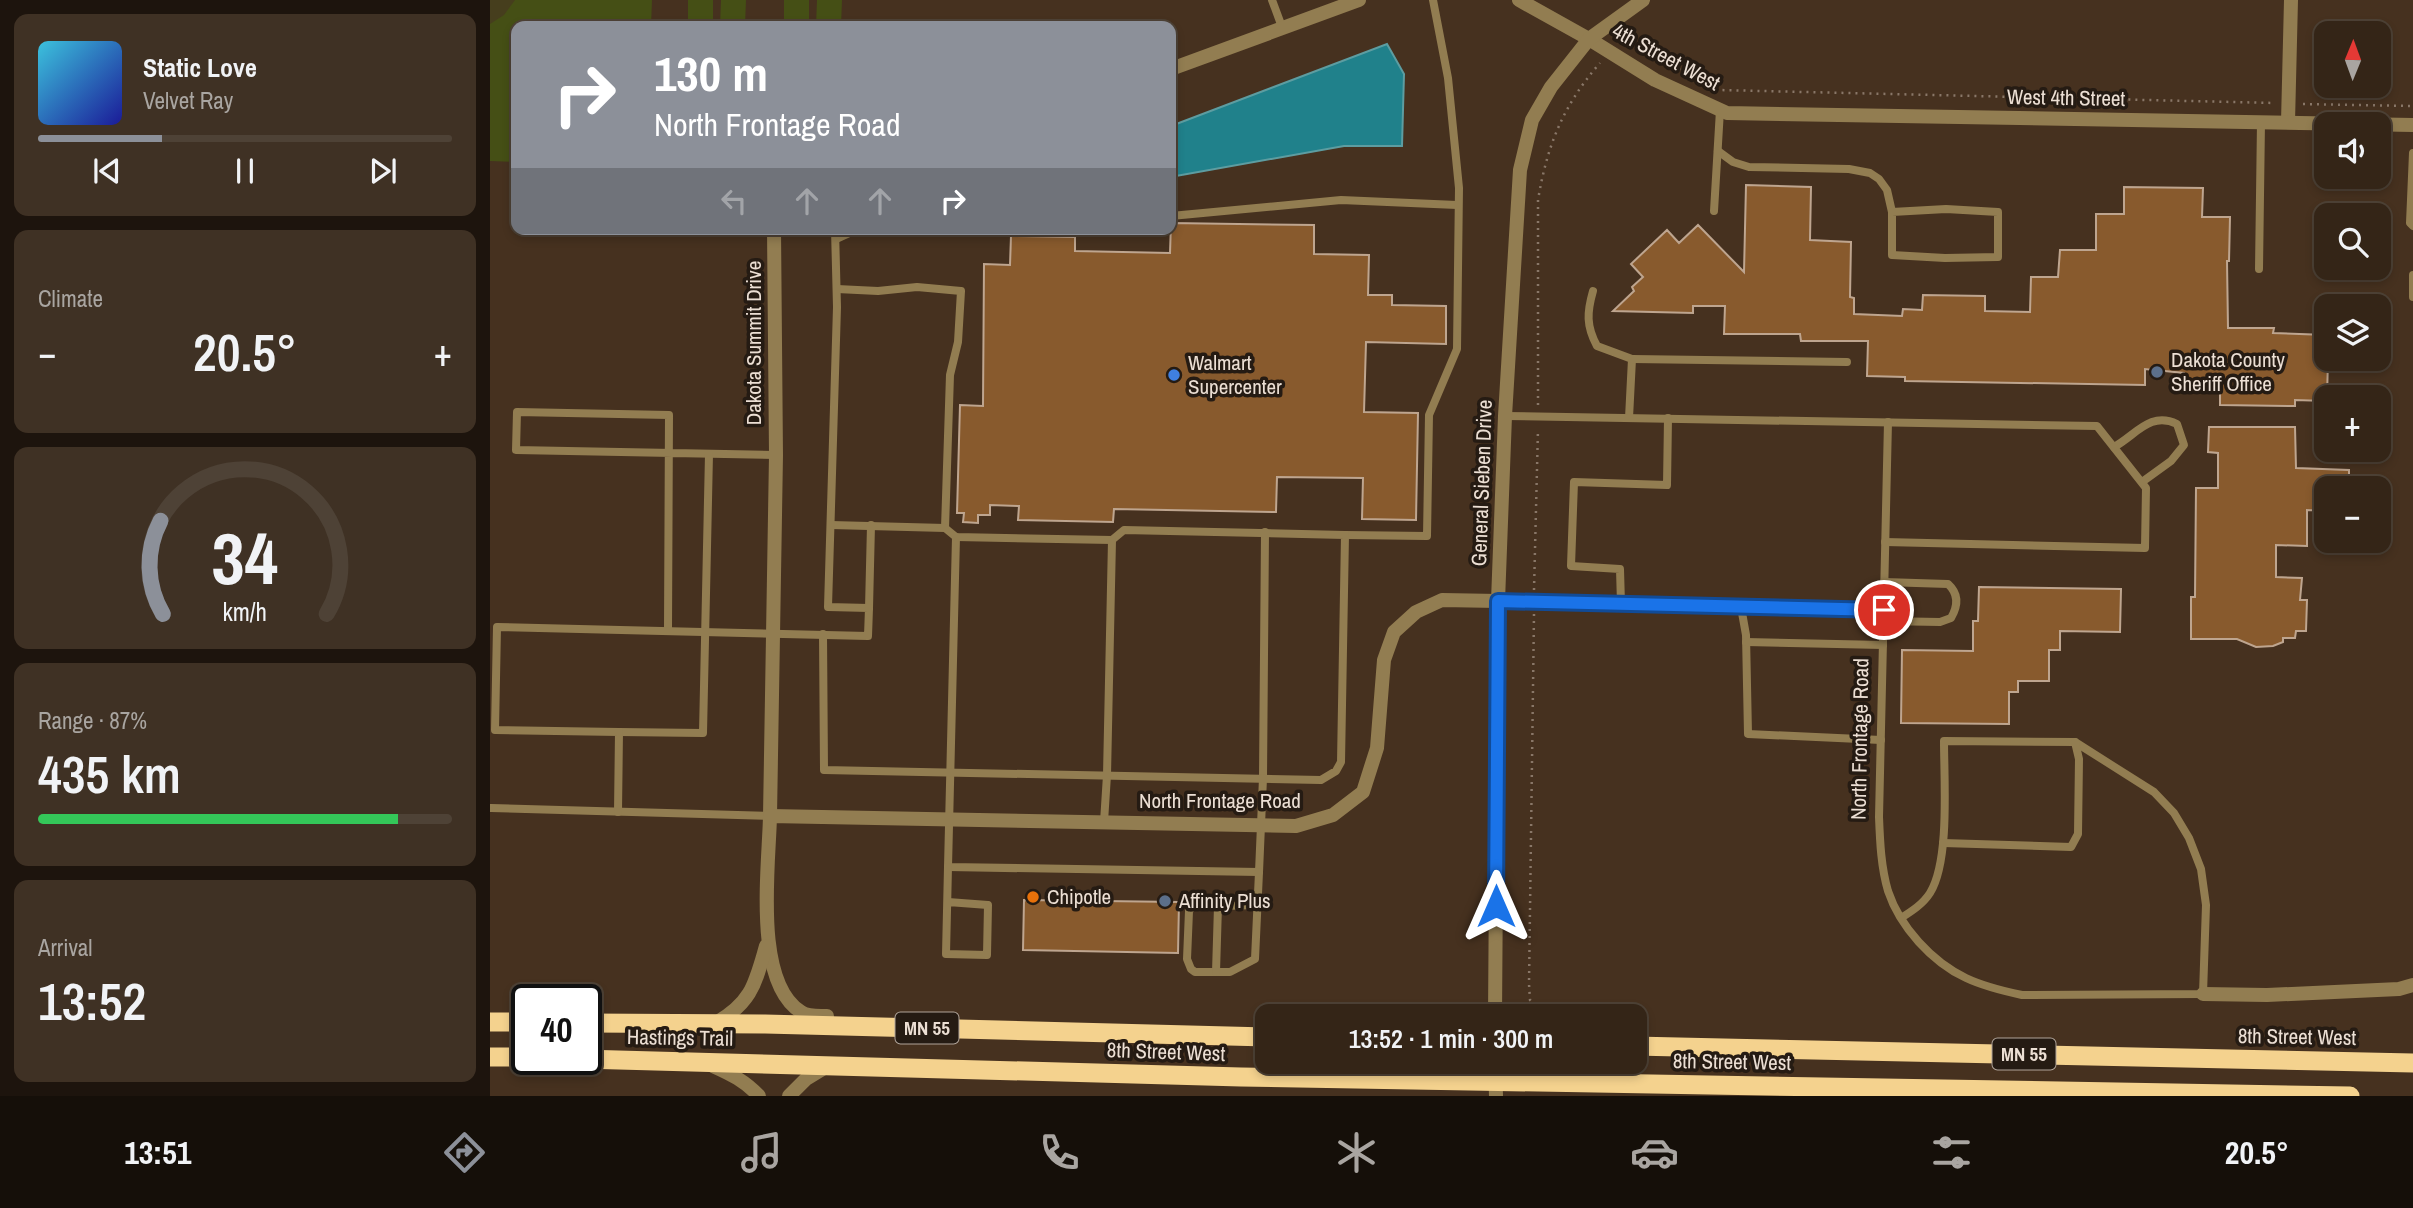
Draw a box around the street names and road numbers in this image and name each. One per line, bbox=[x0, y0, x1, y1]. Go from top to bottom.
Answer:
street label: 4th Street West bbox=[1607, 16, 1725, 97]
street label: West 4th Street bbox=[2007, 82, 2126, 113]
street label: Dakota Summit Drive bbox=[739, 261, 768, 425]
street label: General Sieben Drive bbox=[1464, 399, 1499, 567]
street label: North Frontage Road bbox=[1844, 658, 1875, 820]
street label: North Frontage Road bbox=[1139, 786, 1301, 815]
road number: MN 55 bbox=[896, 1012, 958, 1044]
street label: 8th Street West bbox=[2238, 1021, 2357, 1052]
street label: Hastings Trail bbox=[627, 1022, 733, 1053]
street label: 8th Street West bbox=[1106, 1035, 1226, 1068]
road number: MN 55 bbox=[1992, 1038, 2056, 1070]
street label: 8th Street West bbox=[1673, 1046, 1792, 1077]

